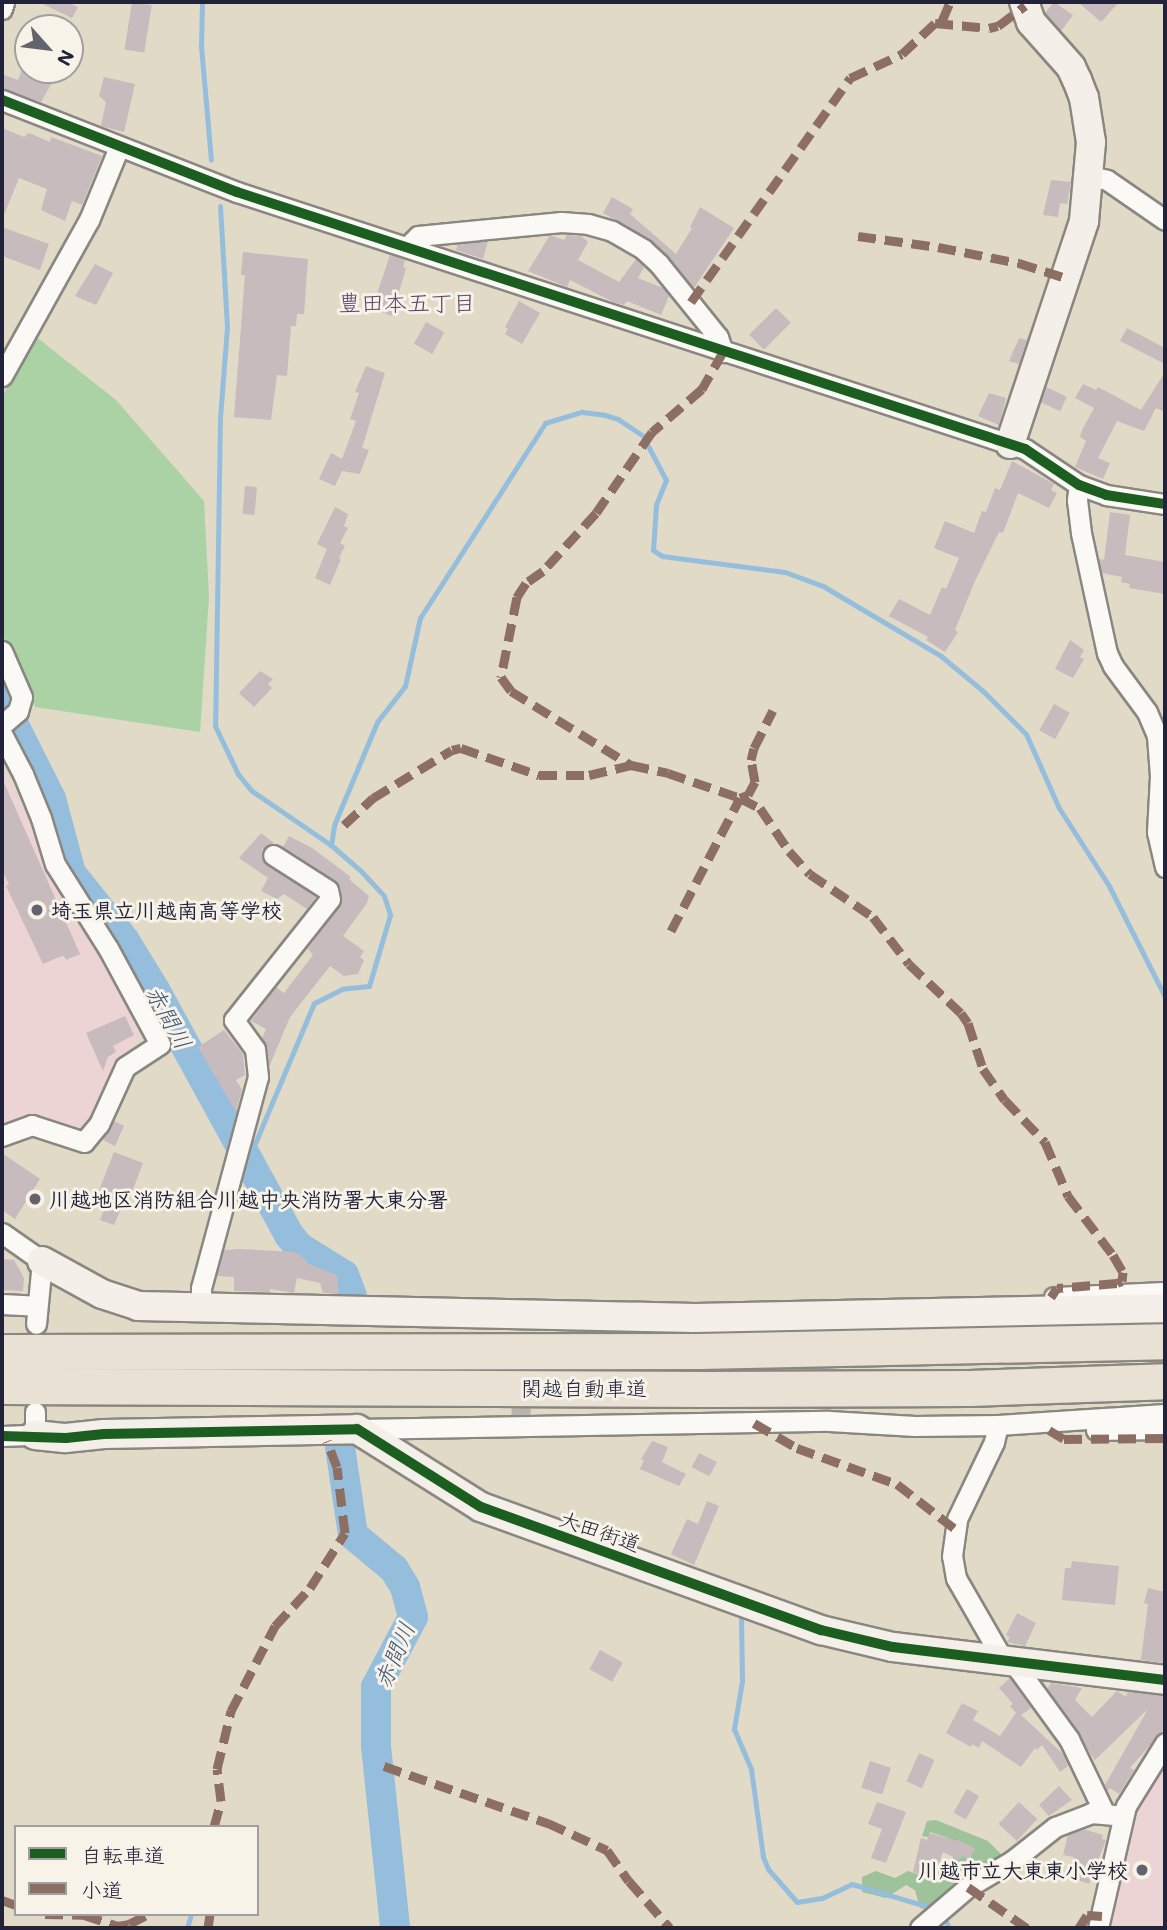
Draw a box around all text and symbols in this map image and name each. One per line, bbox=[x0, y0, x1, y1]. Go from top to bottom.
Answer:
north arrow bbox=[14, 14, 84, 84]
text: N bbox=[52, 46, 81, 70]
district label: 豊田本五丁目 bbox=[338, 288, 476, 316]
place label: 埼玉県立川越南高等学校 bbox=[51, 897, 282, 923]
marker: 埼玉県立川越南高等学校 bbox=[29, 902, 45, 918]
water label: 赤間川 bbox=[140, 980, 198, 1054]
place label: 川越地区消防組合川越中央消防署大東分署 bbox=[49, 1186, 448, 1212]
marker: 川越地区消防組合川越中央消防署大東分署 bbox=[27, 1191, 43, 1207]
street label: 関越自動車道 bbox=[521, 1375, 647, 1401]
street label: 大田街道 bbox=[556, 1505, 644, 1557]
water label: 赤間川 bbox=[368, 1618, 420, 1692]
legend bbox=[14, 1825, 259, 1916]
text: 自転車道 bbox=[81, 1841, 165, 1868]
place label: 川越市立大東東小学校 bbox=[918, 1857, 1128, 1883]
marker: 川越市立大東東小学校 bbox=[1134, 1862, 1150, 1878]
text: 小道 bbox=[81, 1876, 123, 1903]

